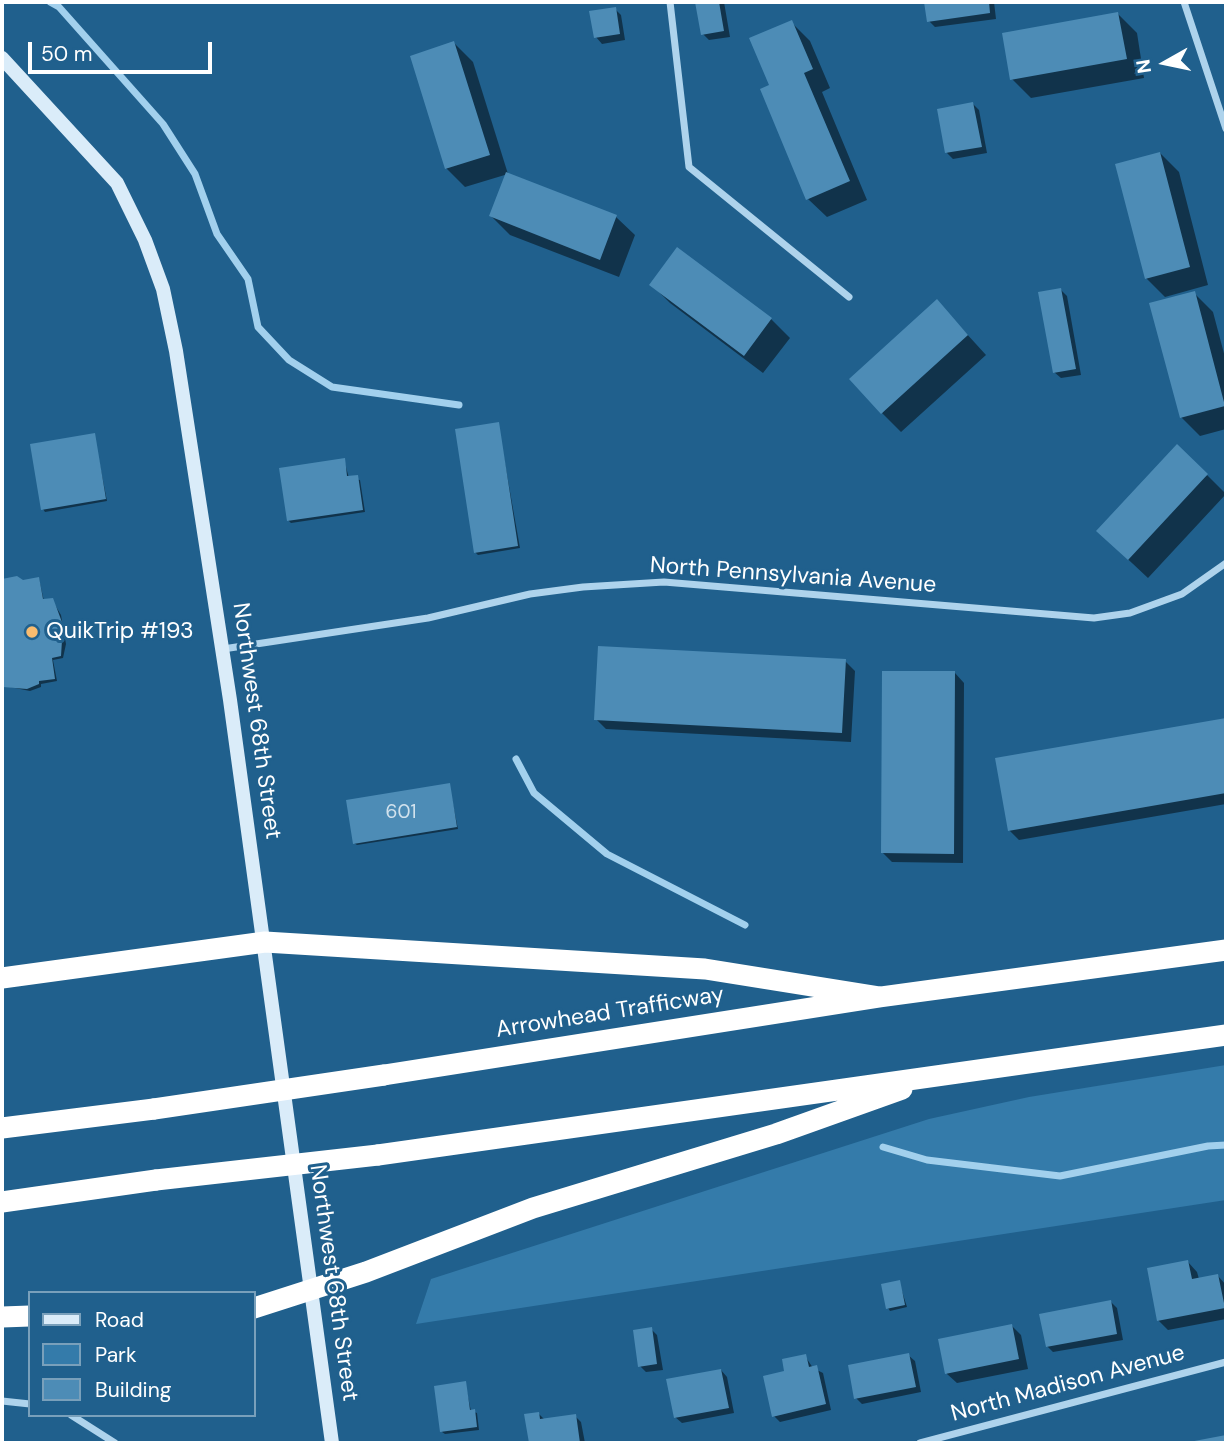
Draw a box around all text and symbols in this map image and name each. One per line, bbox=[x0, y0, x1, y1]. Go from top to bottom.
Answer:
scale bar bbox=[32, 28, 215, 72]
north arrow bbox=[1130, 28, 1200, 98]
text: 50 m bbox=[41, 40, 92, 68]
text: N bbox=[1130, 58, 1157, 75]
street label: North Pennsylvania Avenue bbox=[649, 552, 937, 600]
street label: Northwest 68th Street bbox=[226, 601, 286, 841]
place label: QuikTrip #193 bbox=[46, 618, 194, 646]
marker: QuikTrip #193 bbox=[24, 624, 40, 640]
house number: 601 bbox=[386, 802, 416, 824]
street label: Arrowhead Trafficway bbox=[494, 981, 726, 1045]
street label: Northwest 68th Street bbox=[303, 1163, 363, 1403]
legend bbox=[28, 1291, 256, 1417]
text: Road bbox=[95, 1306, 144, 1334]
street label: North Madison Avenue bbox=[948, 1340, 1188, 1428]
text: Park bbox=[95, 1341, 136, 1369]
text: Building bbox=[95, 1376, 171, 1404]

